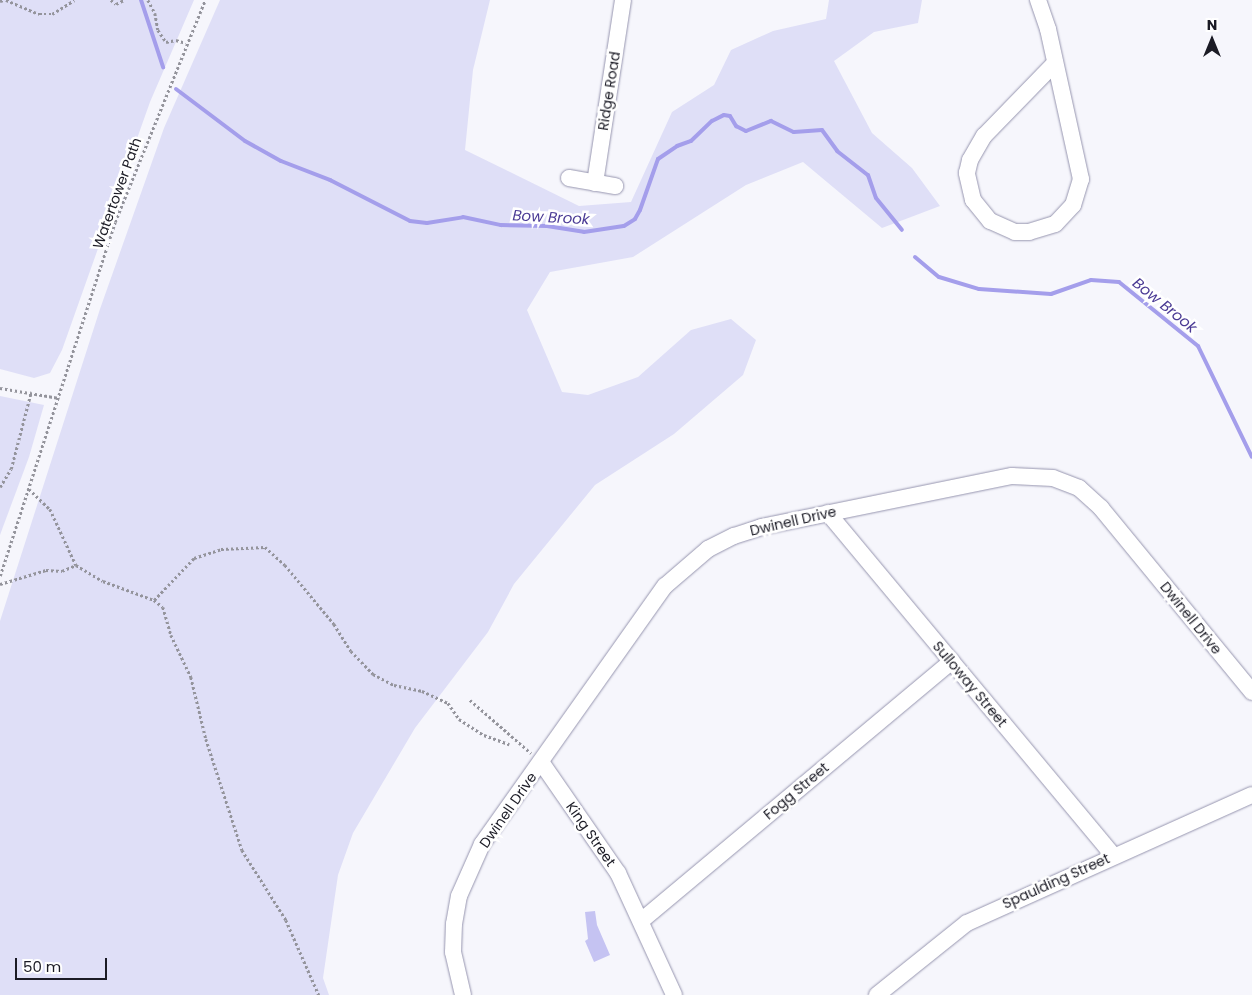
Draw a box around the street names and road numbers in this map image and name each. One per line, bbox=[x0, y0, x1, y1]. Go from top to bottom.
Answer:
street label: Ridge Road bbox=[594, 50, 624, 132]
street label: Watertower Path bbox=[89, 135, 145, 251]
street label: Dwinell Drive bbox=[748, 503, 838, 539]
street label: Dwinell Drive bbox=[1157, 578, 1225, 658]
street label: Sulloway Street bbox=[929, 638, 1011, 730]
street label: Fogg Street bbox=[760, 759, 832, 823]
street label: Dwinell Drive bbox=[476, 769, 540, 851]
street label: King Street bbox=[563, 798, 619, 870]
street label: Spaulding Street bbox=[1000, 850, 1112, 912]

